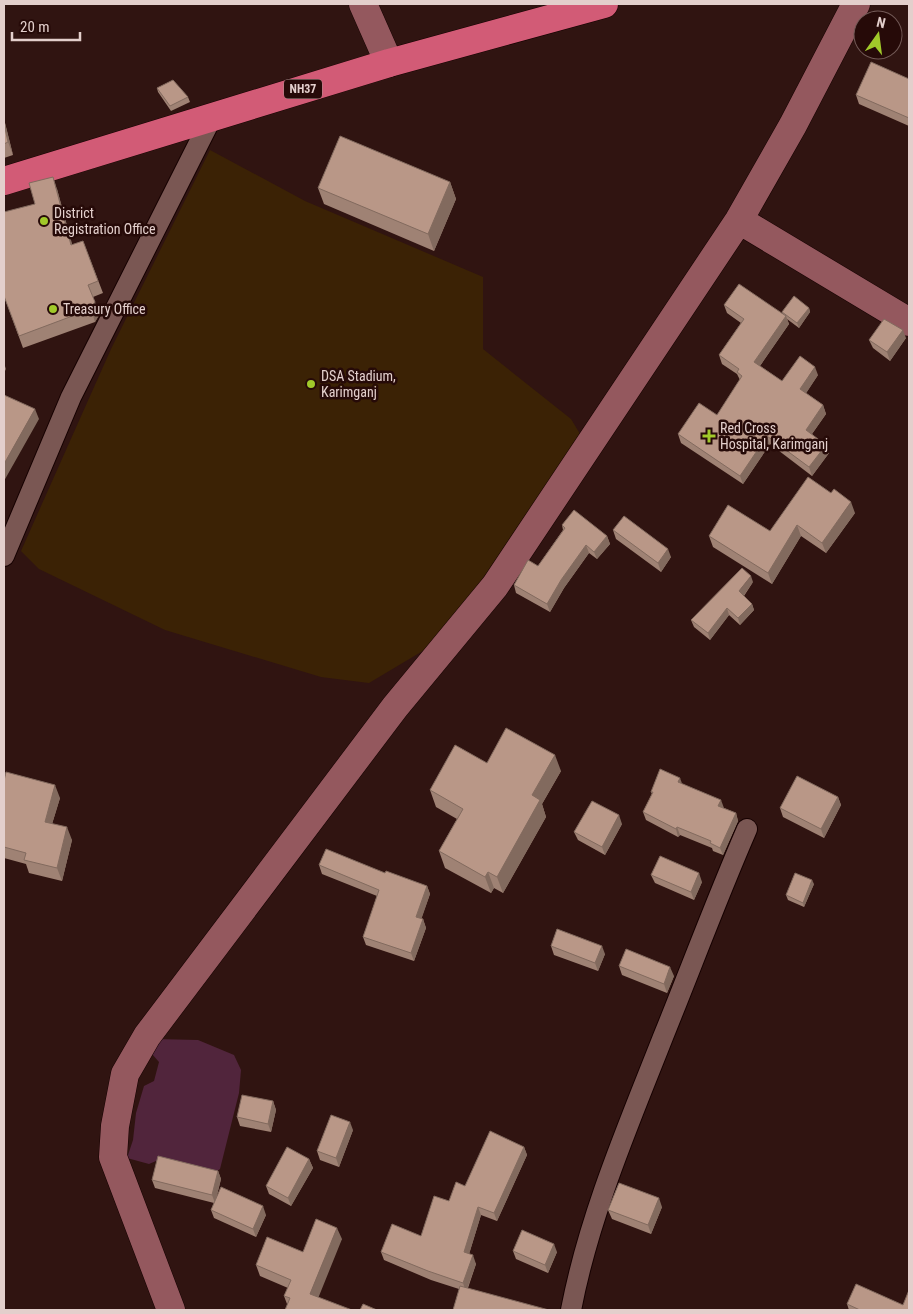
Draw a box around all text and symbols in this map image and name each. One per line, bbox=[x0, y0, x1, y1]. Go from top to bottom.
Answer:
scale bar bbox=[12, 10, 80, 42]
north arrow bbox=[853, 10, 903, 60]
text: N bbox=[875, 14, 887, 31]
text: 20 m bbox=[20, 18, 50, 36]
road number: NH37 bbox=[284, 80, 322, 98]
place label: District Registration Office bbox=[54, 205, 156, 237]
marker: District Registration Office bbox=[38, 215, 50, 227]
place label: Treasury Office bbox=[63, 301, 146, 317]
marker: Treasury Office bbox=[47, 303, 59, 315]
place label: DSA Stadium, Karimganj bbox=[321, 368, 396, 400]
marker: DSA Stadium, Karimganj bbox=[305, 378, 317, 390]
place label: Red Cross Hospital, Karimganj bbox=[720, 420, 828, 452]
marker: Red Cross Hospital, Karimganj bbox=[702, 429, 716, 443]

